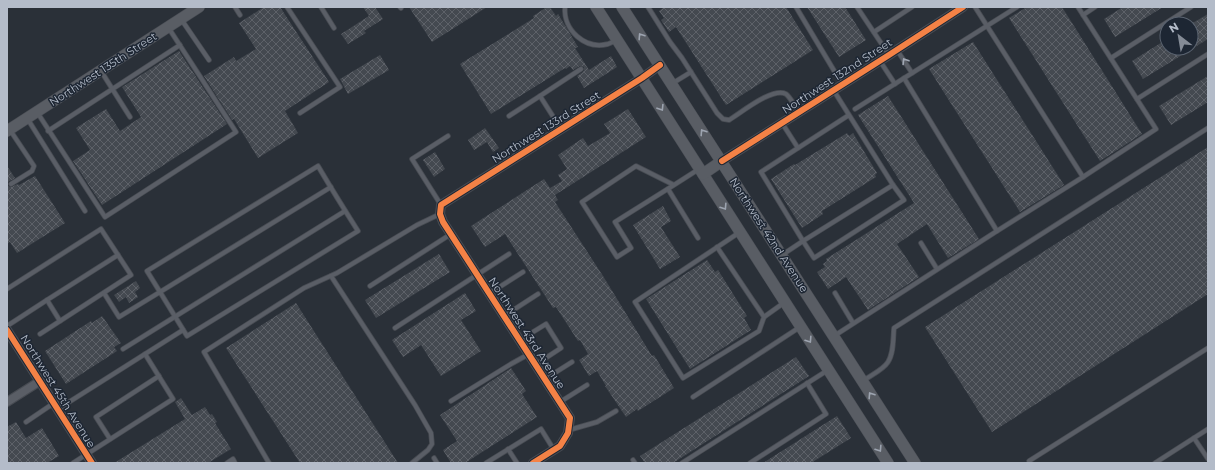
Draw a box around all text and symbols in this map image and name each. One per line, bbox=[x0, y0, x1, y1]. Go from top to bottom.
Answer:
north arrow bbox=[1159, 16, 1199, 56]
text: N bbox=[1166, 19, 1181, 36]
street label: Northwest 135th Street bbox=[47, 29, 160, 109]
one-way arrow bbox=[639, 33, 646, 40]
street label: Northwest 132nd Street bbox=[779, 35, 895, 117]
one-way arrow bbox=[902, 59, 909, 66]
street label: Northwest 133rd Street bbox=[489, 88, 603, 166]
one-way arrow bbox=[656, 104, 663, 111]
one-way arrow bbox=[700, 129, 708, 136]
street label: Northwest 42nd Avenue bbox=[727, 175, 812, 295]
one-way arrow bbox=[719, 202, 726, 209]
street label: Northwest 43rd Avenue bbox=[486, 274, 569, 392]
street label: Northwest 45th Avenue bbox=[17, 332, 99, 450]
one-way arrow bbox=[804, 336, 812, 343]
one-way arrow bbox=[869, 392, 876, 399]
one-way arrow bbox=[874, 445, 882, 452]

